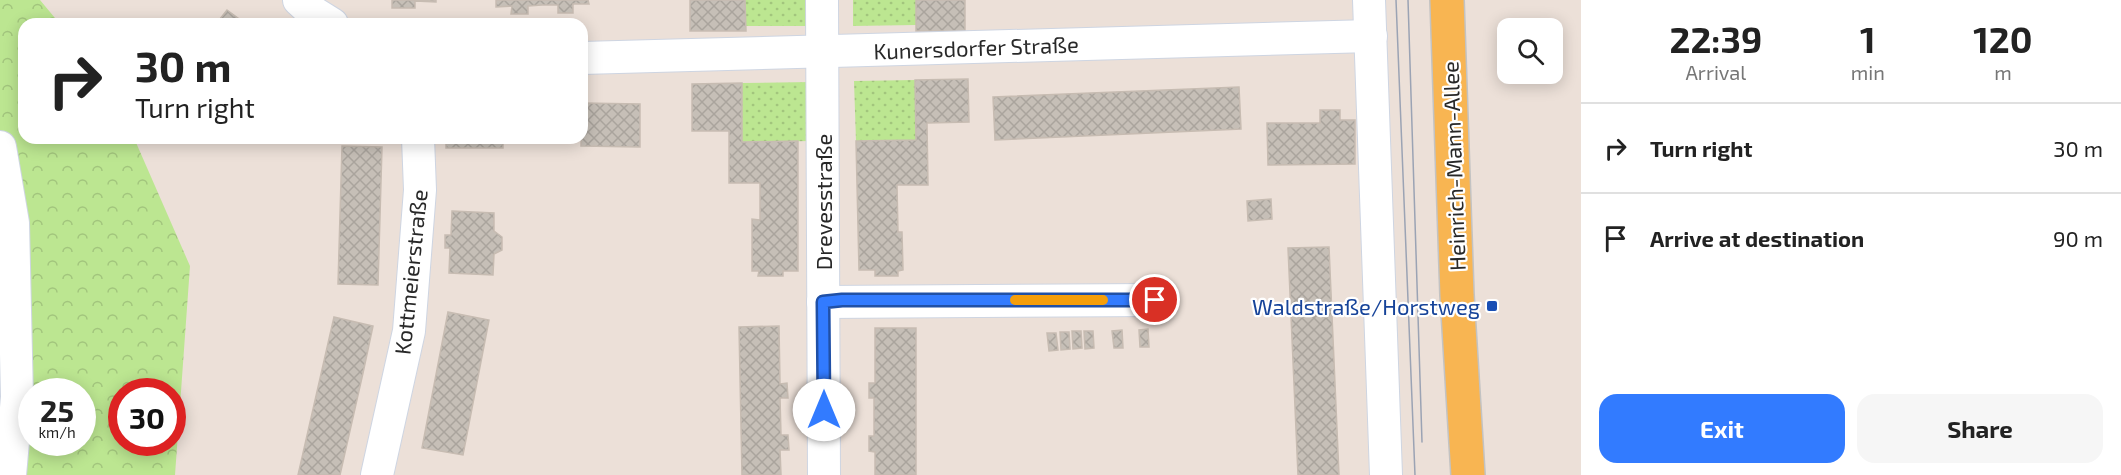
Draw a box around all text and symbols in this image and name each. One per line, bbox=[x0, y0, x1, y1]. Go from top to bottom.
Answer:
text: 22:39 bbox=[1669, 17, 1762, 60]
text: 1 bbox=[1860, 17, 1876, 60]
text: 120 bbox=[1973, 17, 2033, 60]
map controls bbox=[1497, 18, 1563, 84]
button: search bbox=[1497, 18, 1563, 84]
street label: Kunersdorfer Straße bbox=[873, 30, 1079, 64]
text: 30 m bbox=[135, 40, 231, 90]
icon: right bbox=[36, 42, 114, 120]
text: Arrival bbox=[1685, 60, 1746, 84]
text: min bbox=[1851, 60, 1885, 84]
text: m bbox=[1994, 60, 2012, 84]
street label: Heinrich-Mann-Allee bbox=[1436, 61, 1470, 271]
text: Turn right bbox=[135, 91, 255, 123]
icon: right bbox=[1599, 132, 1632, 165]
street label: Drevesstraße bbox=[810, 134, 836, 270]
text: Turn right bbox=[1650, 135, 1752, 161]
text: 30 m bbox=[2053, 135, 2103, 161]
street label: Kottmeierstraße bbox=[388, 188, 432, 356]
icon: arrive bbox=[1599, 222, 1632, 255]
text: Arrive at destination bbox=[1650, 225, 1864, 251]
text: 90 m bbox=[2053, 225, 2103, 251]
pin bbox=[1129, 274, 1180, 325]
icon: arrive bbox=[1138, 283, 1171, 316]
place label: Waldstraße/Horstweg bbox=[1252, 293, 1480, 319]
marker: Waldstraße/Horstweg bbox=[1485, 299, 1499, 313]
speed limit sign: 30 bbox=[108, 378, 186, 456]
position arrow bbox=[792, 378, 856, 442]
text: 25 bbox=[40, 392, 74, 428]
button: Exit bbox=[1599, 394, 1845, 463]
button: Share bbox=[1857, 394, 2103, 463]
text: km/h bbox=[38, 423, 76, 441]

